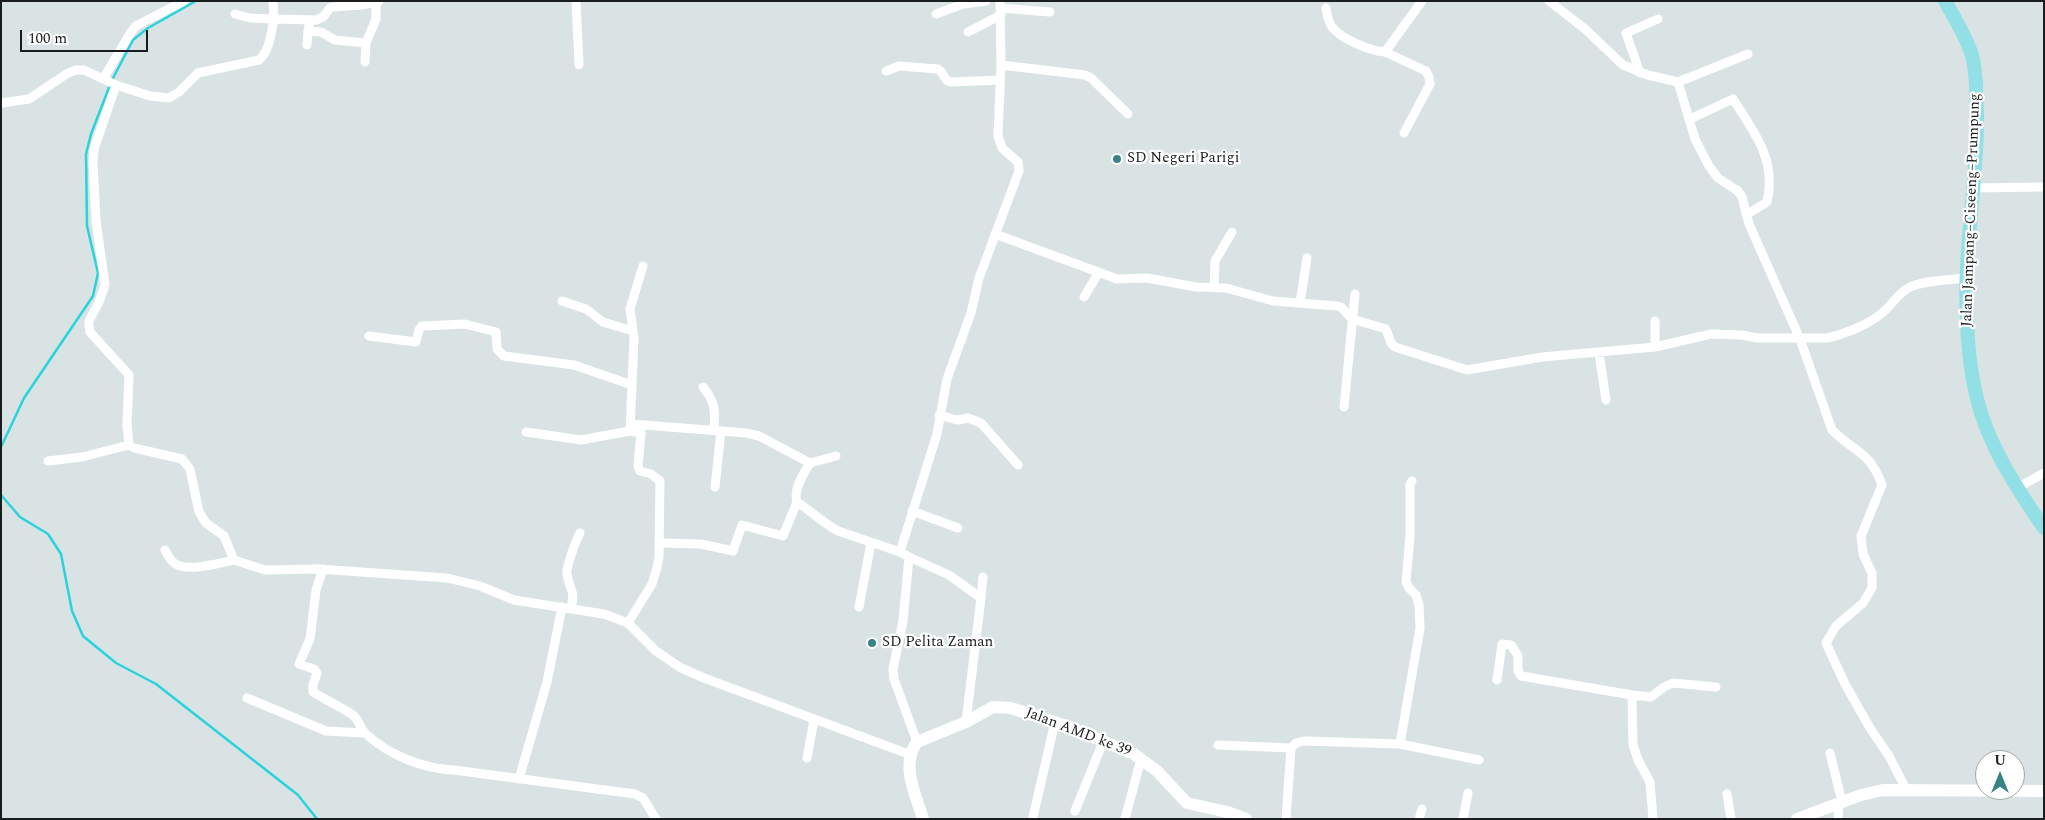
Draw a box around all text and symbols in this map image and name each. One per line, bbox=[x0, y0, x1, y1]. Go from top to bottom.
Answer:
scale bar bbox=[22, 20, 150, 52]
text: 100 m bbox=[28, 27, 67, 50]
street label: Jalan Jampang–Ciseeng–Prumpung bbox=[1959, 93, 1985, 327]
place label: SD Negeri Parigi bbox=[1127, 150, 1239, 168]
marker: SD Negeri Parigi bbox=[1111, 153, 1123, 165]
place label: SD Pelita Zaman bbox=[882, 634, 993, 652]
marker: SD Pelita Zaman bbox=[866, 637, 878, 649]
street label: Jalan AMD ke 39 bbox=[1023, 705, 1133, 761]
north arrow bbox=[1975, 750, 2025, 800]
text: U bbox=[1994, 750, 2006, 771]

